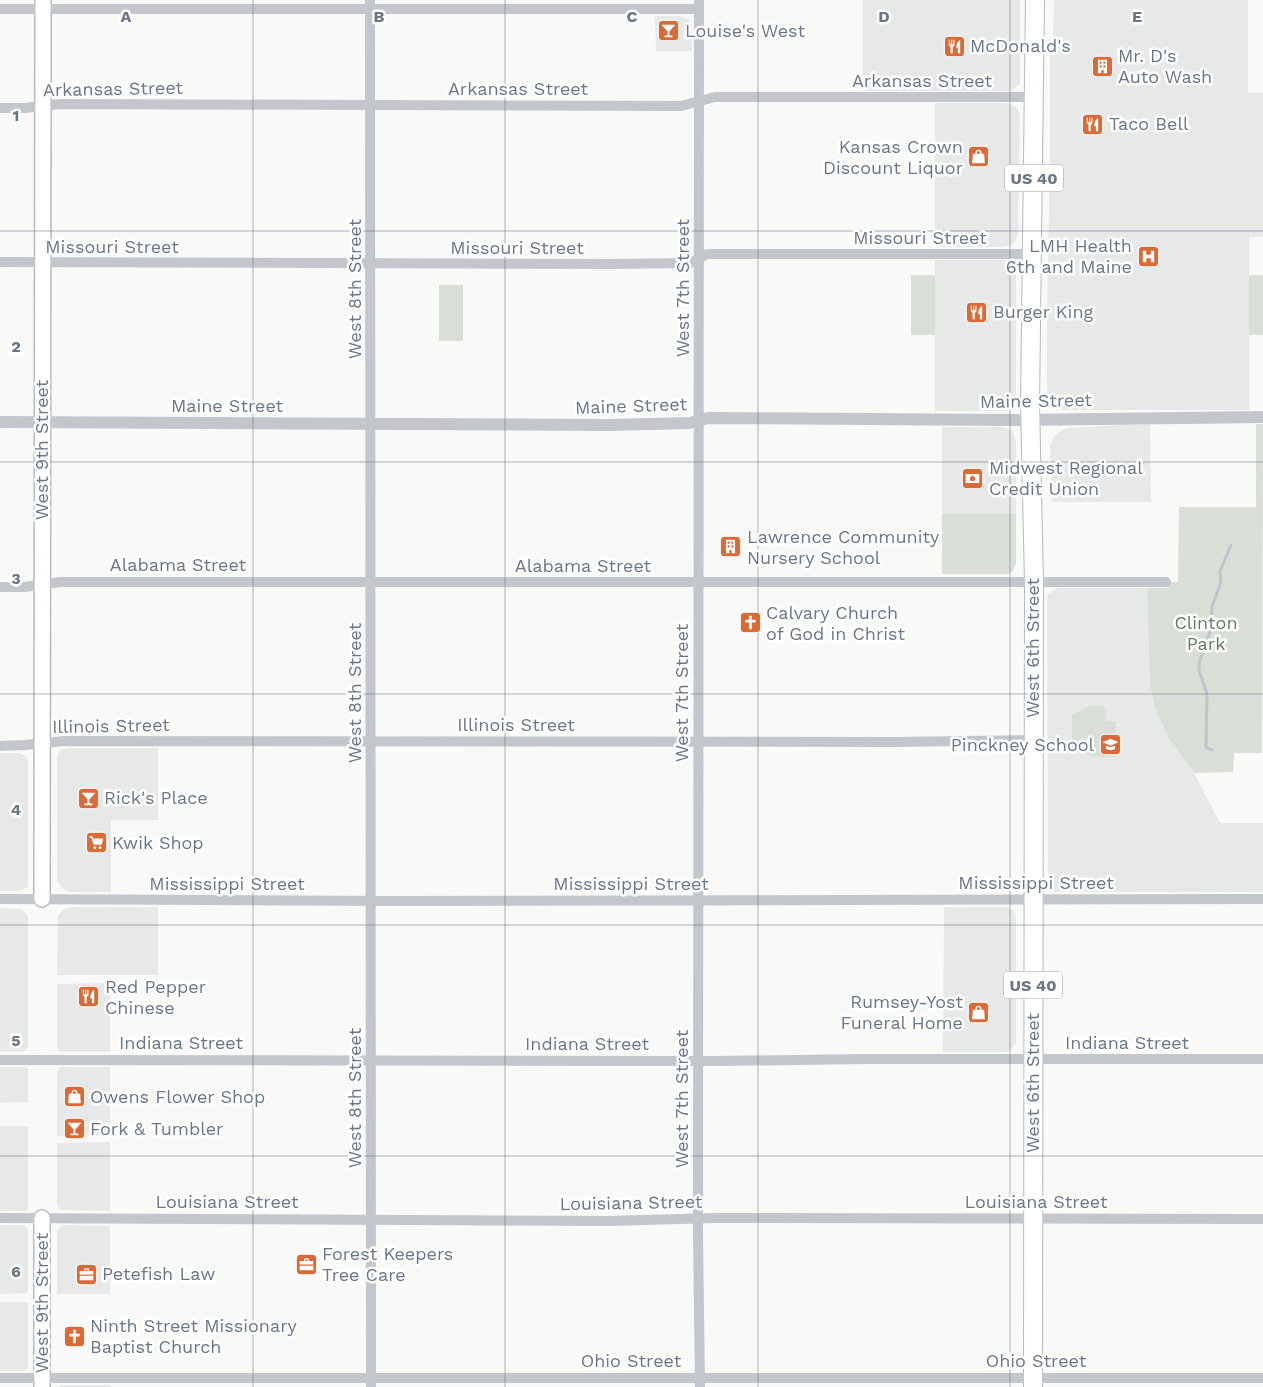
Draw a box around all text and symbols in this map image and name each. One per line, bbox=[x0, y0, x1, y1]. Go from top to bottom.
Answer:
text: A bbox=[121, 7, 132, 26]
text: B bbox=[374, 7, 385, 26]
text: C bbox=[627, 7, 638, 26]
text: D bbox=[878, 7, 890, 26]
text: E bbox=[1132, 7, 1142, 26]
bar icon: Louise's West bbox=[657, 19, 681, 43]
place label: Louise's West bbox=[685, 20, 806, 41]
restaurant icon: McDonald's bbox=[942, 34, 966, 58]
place label: McDonald's bbox=[970, 35, 1071, 56]
place label: Mr. D's Auto Wash bbox=[1118, 45, 1212, 87]
building icon: Mr. D's Auto Wash bbox=[1090, 54, 1114, 78]
street label: Arkansas Street bbox=[852, 70, 992, 91]
street label: Arkansas Street bbox=[43, 77, 184, 100]
street label: Arkansas Street bbox=[448, 78, 588, 99]
text: 1 bbox=[13, 106, 19, 125]
restaurant icon: Taco Bell bbox=[1081, 112, 1105, 136]
place label: Taco Bell bbox=[1109, 113, 1189, 134]
place label: Kansas Crown Discount Liquor bbox=[823, 136, 963, 178]
shop icon: Kansas Crown Discount Liquor bbox=[967, 145, 991, 169]
road number: US 40 bbox=[1005, 164, 1063, 192]
street label: West 8th Street bbox=[344, 218, 365, 359]
street label: West 7th Street bbox=[672, 218, 693, 357]
street label: Missouri Street bbox=[853, 227, 987, 248]
place label: LMH Health 6th and Maine bbox=[1006, 235, 1132, 277]
street label: Missouri Street bbox=[45, 236, 179, 257]
street label: Missouri Street bbox=[450, 237, 584, 258]
hospital icon: LMH Health 6th and Maine bbox=[1136, 244, 1160, 268]
restaurant icon: Burger King bbox=[965, 300, 989, 324]
place label: Burger King bbox=[993, 301, 1094, 322]
text: 2 bbox=[11, 337, 21, 356]
street label: West 9th Street bbox=[31, 379, 52, 520]
street label: Maine Street bbox=[980, 389, 1093, 412]
street label: Maine Street bbox=[575, 393, 688, 418]
street label: Maine Street bbox=[171, 395, 283, 416]
place label: Midwest Regional Credit Union bbox=[989, 457, 1143, 499]
bank icon: Midwest Regional Credit Union bbox=[961, 466, 985, 490]
place label: Lawrence Community Nursery School bbox=[747, 526, 940, 568]
building icon: Lawrence Community Nursery School bbox=[719, 535, 743, 559]
street label: Alabama Street bbox=[110, 554, 247, 575]
street label: Alabama Street bbox=[515, 555, 652, 576]
text: 3 bbox=[11, 569, 21, 588]
street label: West 6th Street bbox=[1022, 577, 1043, 718]
place label: Calvary Church of God in Christ bbox=[766, 602, 906, 644]
church icon: Calvary Church of God in Christ bbox=[738, 611, 762, 635]
park label: Clinton Park bbox=[1174, 612, 1238, 654]
street label: West 8th Street bbox=[344, 622, 365, 763]
street label: West 7th Street bbox=[671, 623, 692, 762]
street label: Illinois Street bbox=[52, 714, 170, 737]
street label: Illinois Street bbox=[457, 714, 575, 735]
school or university icon: Pinckney School bbox=[1098, 733, 1122, 757]
place label: Pinckney School bbox=[951, 734, 1094, 755]
bar icon: Rick's Place bbox=[76, 786, 100, 810]
place label: Rick's Place bbox=[104, 787, 208, 808]
text: 4 bbox=[11, 800, 21, 819]
supermarket icon: Kwik Shop bbox=[84, 831, 108, 855]
place label: Kwik Shop bbox=[112, 832, 204, 853]
street label: Mississippi Street bbox=[958, 872, 1114, 893]
street label: Mississippi Street bbox=[149, 873, 305, 894]
street label: Mississippi Street bbox=[553, 873, 709, 894]
road number: US 40 bbox=[1004, 972, 1062, 998]
place label: Red Pepper Chinese bbox=[105, 976, 206, 1018]
restaurant icon: Red Pepper Chinese bbox=[77, 985, 101, 1009]
place label: Rumsey-Yost Funeral Home bbox=[840, 991, 963, 1033]
shop icon: Rumsey-Yost Funeral Home bbox=[967, 1000, 991, 1024]
street label: West 6th Street bbox=[1022, 1012, 1043, 1153]
street label: West 8th Street bbox=[344, 1027, 365, 1168]
street label: West 7th Street bbox=[671, 1029, 692, 1168]
text: 5 bbox=[11, 1031, 21, 1050]
street label: Indiana Street bbox=[119, 1032, 243, 1053]
street label: Indiana Street bbox=[1065, 1032, 1189, 1053]
street label: Indiana Street bbox=[525, 1033, 649, 1054]
shop icon: Owens Flower Shop bbox=[62, 1085, 86, 1109]
place label: Owens Flower Shop bbox=[90, 1086, 265, 1107]
bar icon: Fork & Tumbler bbox=[62, 1117, 86, 1141]
place label: Fork & Tumbler bbox=[90, 1118, 223, 1139]
street label: Louisiana Street bbox=[156, 1191, 299, 1212]
street label: Louisiana Street bbox=[559, 1191, 703, 1214]
street label: Louisiana Street bbox=[965, 1191, 1108, 1212]
street label: West 9th Street bbox=[31, 1232, 52, 1373]
place label: Forest Keepers Tree Care bbox=[322, 1243, 453, 1285]
office icon: Forest Keepers Tree Care bbox=[294, 1252, 318, 1276]
text: 6 bbox=[11, 1262, 21, 1281]
office icon: Petefish Law bbox=[74, 1262, 98, 1286]
place label: Petefish Law bbox=[102, 1263, 215, 1284]
place label: Ninth Street Missionary Baptist Church bbox=[90, 1315, 298, 1357]
church icon: Ninth Street Missionary Baptist Church bbox=[62, 1324, 86, 1348]
street label: Ohio Street bbox=[581, 1350, 682, 1371]
street label: Ohio Street bbox=[986, 1350, 1087, 1371]

